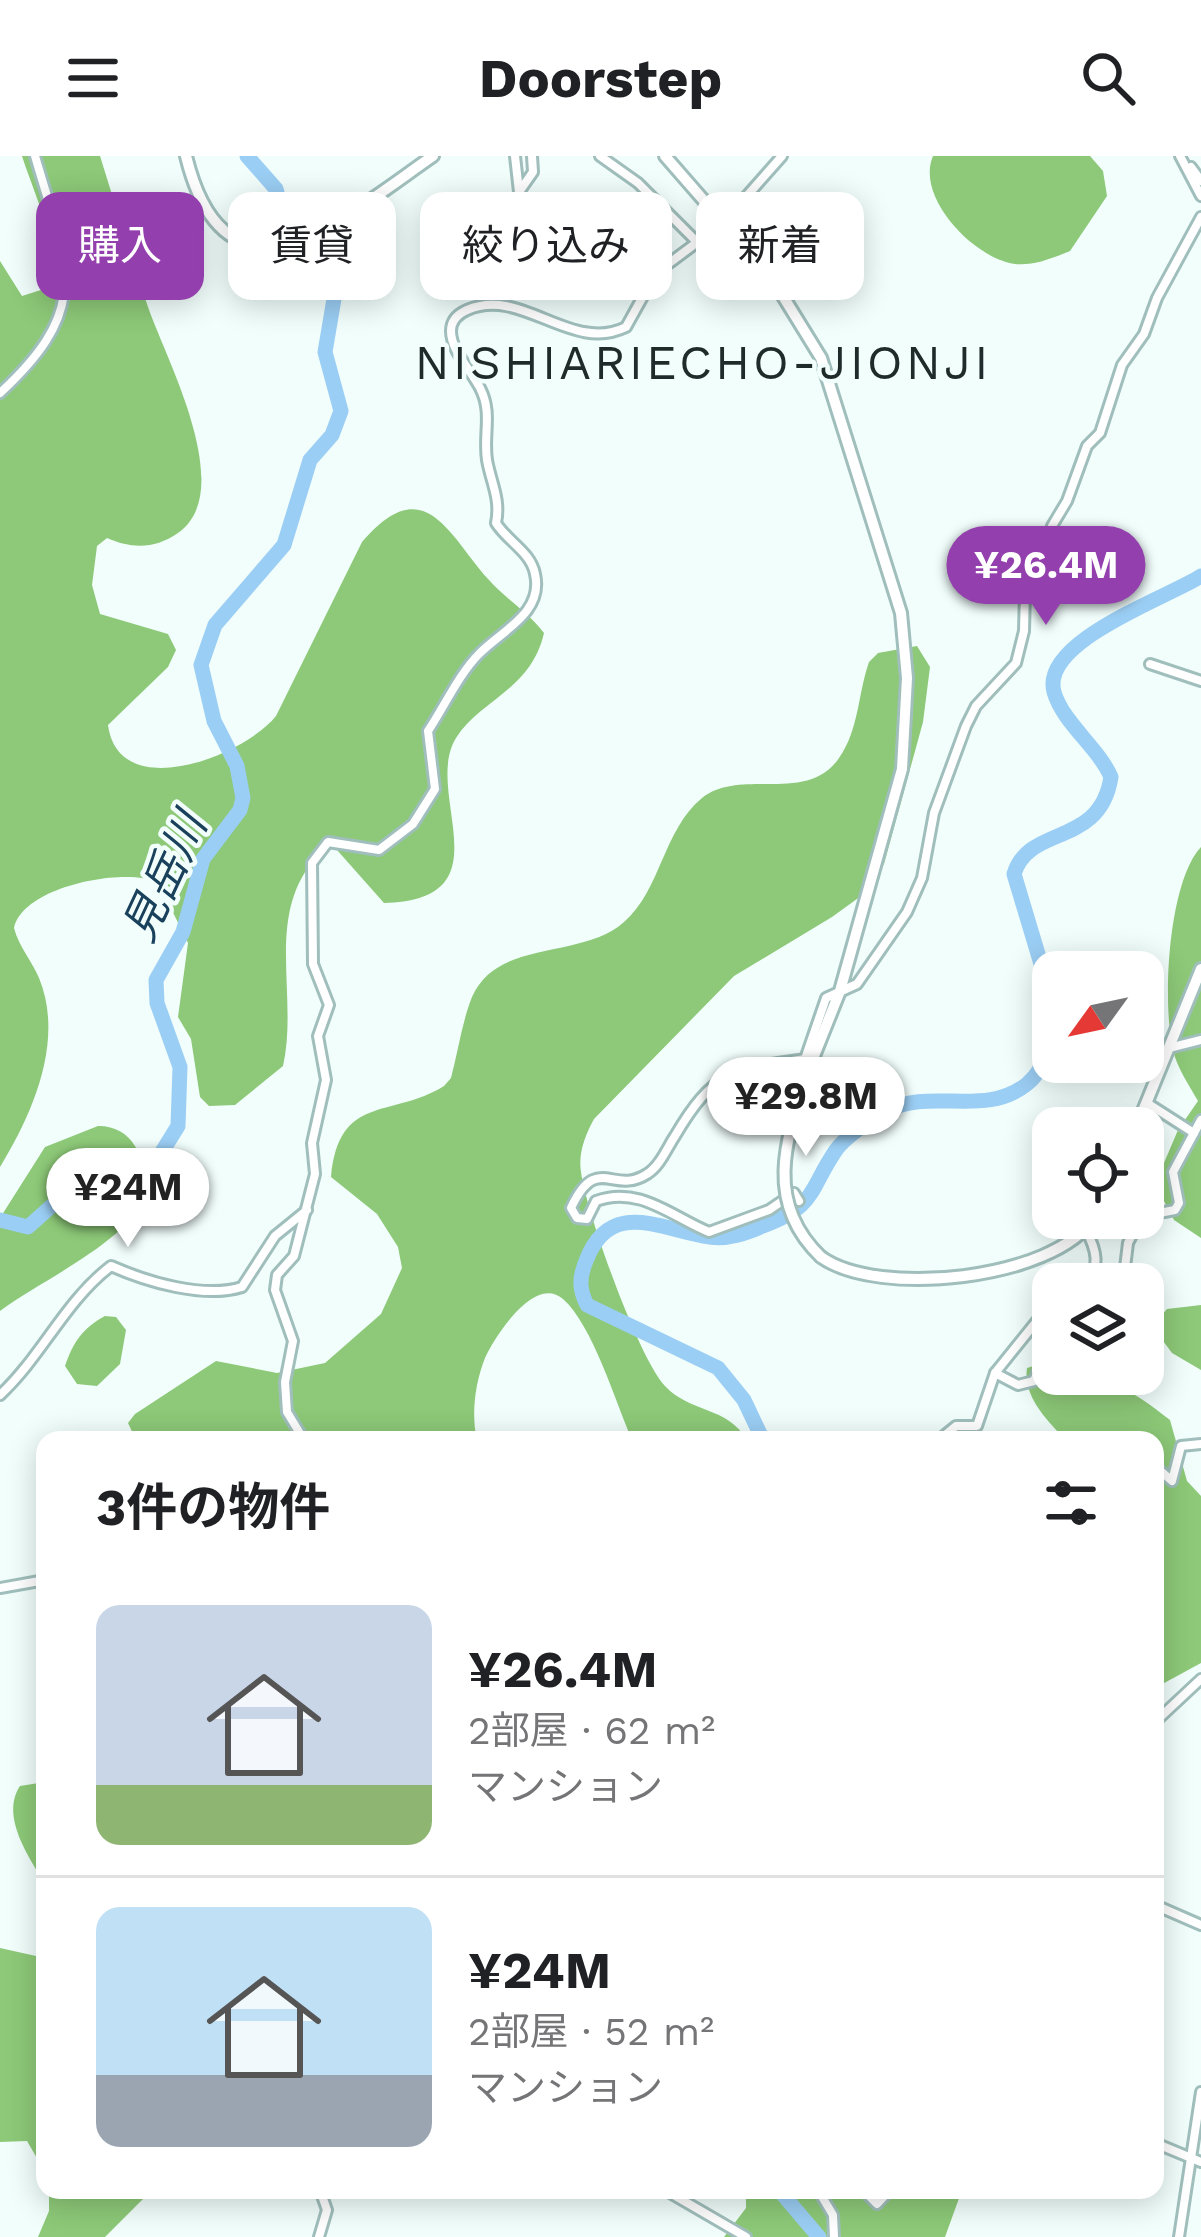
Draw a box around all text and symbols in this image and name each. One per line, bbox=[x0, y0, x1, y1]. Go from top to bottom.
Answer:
icon: menu bbox=[60, 45, 126, 111]
icon: search bbox=[1075, 45, 1141, 111]
text: Doorstep bbox=[479, 47, 722, 110]
chip: 購入 bbox=[36, 192, 204, 300]
chip: 賃貸 bbox=[228, 192, 396, 300]
chip: 絞り込み bbox=[420, 192, 672, 300]
chip: 新着 bbox=[696, 192, 864, 300]
district label: NISHIARIECHO-JIONJI bbox=[415, 334, 991, 391]
pin: ¥26.4M bbox=[948, 526, 1144, 628]
text: ¥26.4M bbox=[973, 542, 1119, 587]
water label: 見岳川 bbox=[112, 801, 219, 950]
north arrow bbox=[1032, 951, 1164, 1083]
map controls bbox=[1032, 951, 1164, 1395]
pin: ¥29.8M bbox=[708, 1057, 904, 1159]
text: ¥29.8M bbox=[734, 1073, 878, 1118]
button: locate bbox=[1032, 1107, 1164, 1239]
pin: ¥24M bbox=[57, 1148, 199, 1250]
text: ¥24M bbox=[73, 1164, 183, 1209]
button: layers bbox=[1032, 1263, 1164, 1395]
icon: filters bbox=[1038, 1470, 1104, 1536]
text: 3件の物件 bbox=[96, 1478, 330, 1537]
text: ¥26.4M bbox=[468, 1640, 658, 1699]
icon: home bbox=[192, 1653, 336, 1797]
text: 2部屋 · 62 m² bbox=[468, 1708, 715, 1753]
text: マンション bbox=[468, 1764, 663, 1809]
text: ¥24M bbox=[468, 1941, 611, 2000]
icon: home bbox=[192, 1955, 336, 2099]
text: 2部屋 · 52 m² bbox=[468, 2009, 714, 2054]
text: マンション bbox=[468, 2065, 663, 2110]

